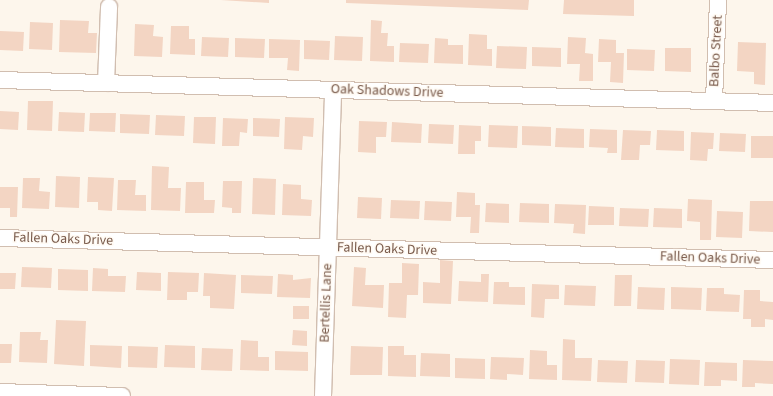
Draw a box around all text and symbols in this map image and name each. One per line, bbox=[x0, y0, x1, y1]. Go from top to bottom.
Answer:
street label: Balbo Street bbox=[706, 15, 726, 87]
street label: Oak Shadows Drive bbox=[330, 81, 444, 101]
street label: Fallen Oaks Drive bbox=[13, 229, 113, 249]
street label: Fallen Oaks Drive bbox=[337, 239, 437, 259]
street label: Fallen Oaks Drive bbox=[660, 248, 760, 268]
street label: Bertellis Lane bbox=[316, 263, 336, 343]

